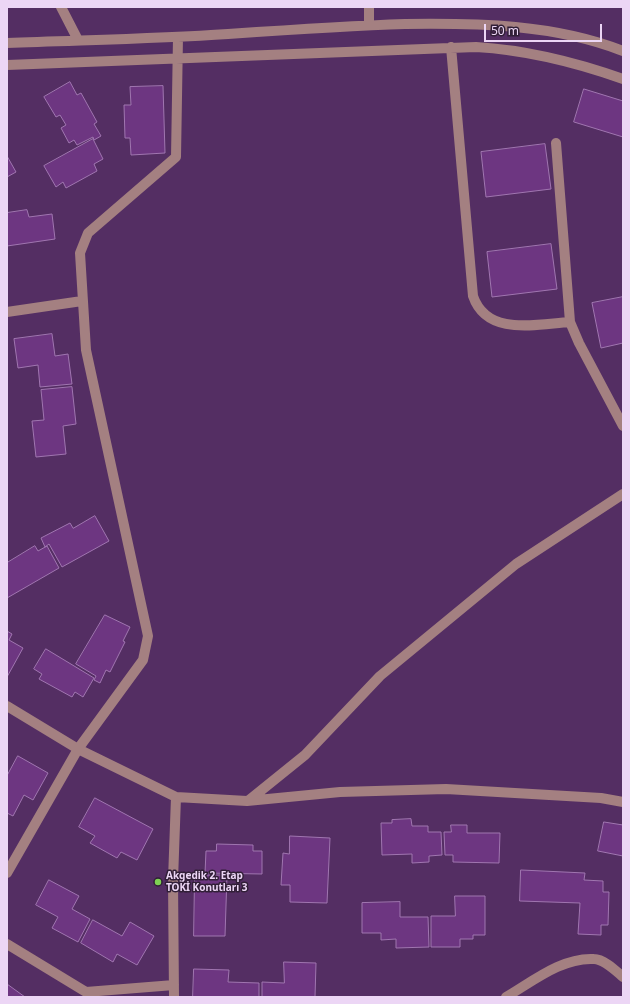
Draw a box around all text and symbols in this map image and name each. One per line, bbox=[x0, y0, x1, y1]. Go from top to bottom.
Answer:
scale bar bbox=[486, 16, 604, 42]
text: 50 m bbox=[491, 22, 519, 39]
place label: Akgedik 2. Etap TOKİ Konutları 3 bbox=[166, 870, 248, 894]
marker: Akgedik 2. Etap TOKİ Konutları 3 bbox=[153, 877, 163, 887]

